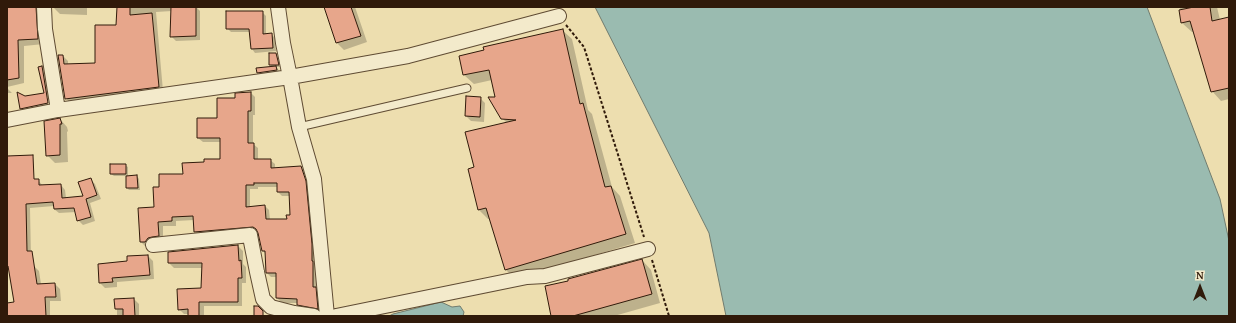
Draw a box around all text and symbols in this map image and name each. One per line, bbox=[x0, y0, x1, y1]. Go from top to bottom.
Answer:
north arrow bbox=[1180, 267, 1220, 307]
text: N bbox=[1196, 267, 1204, 283]

